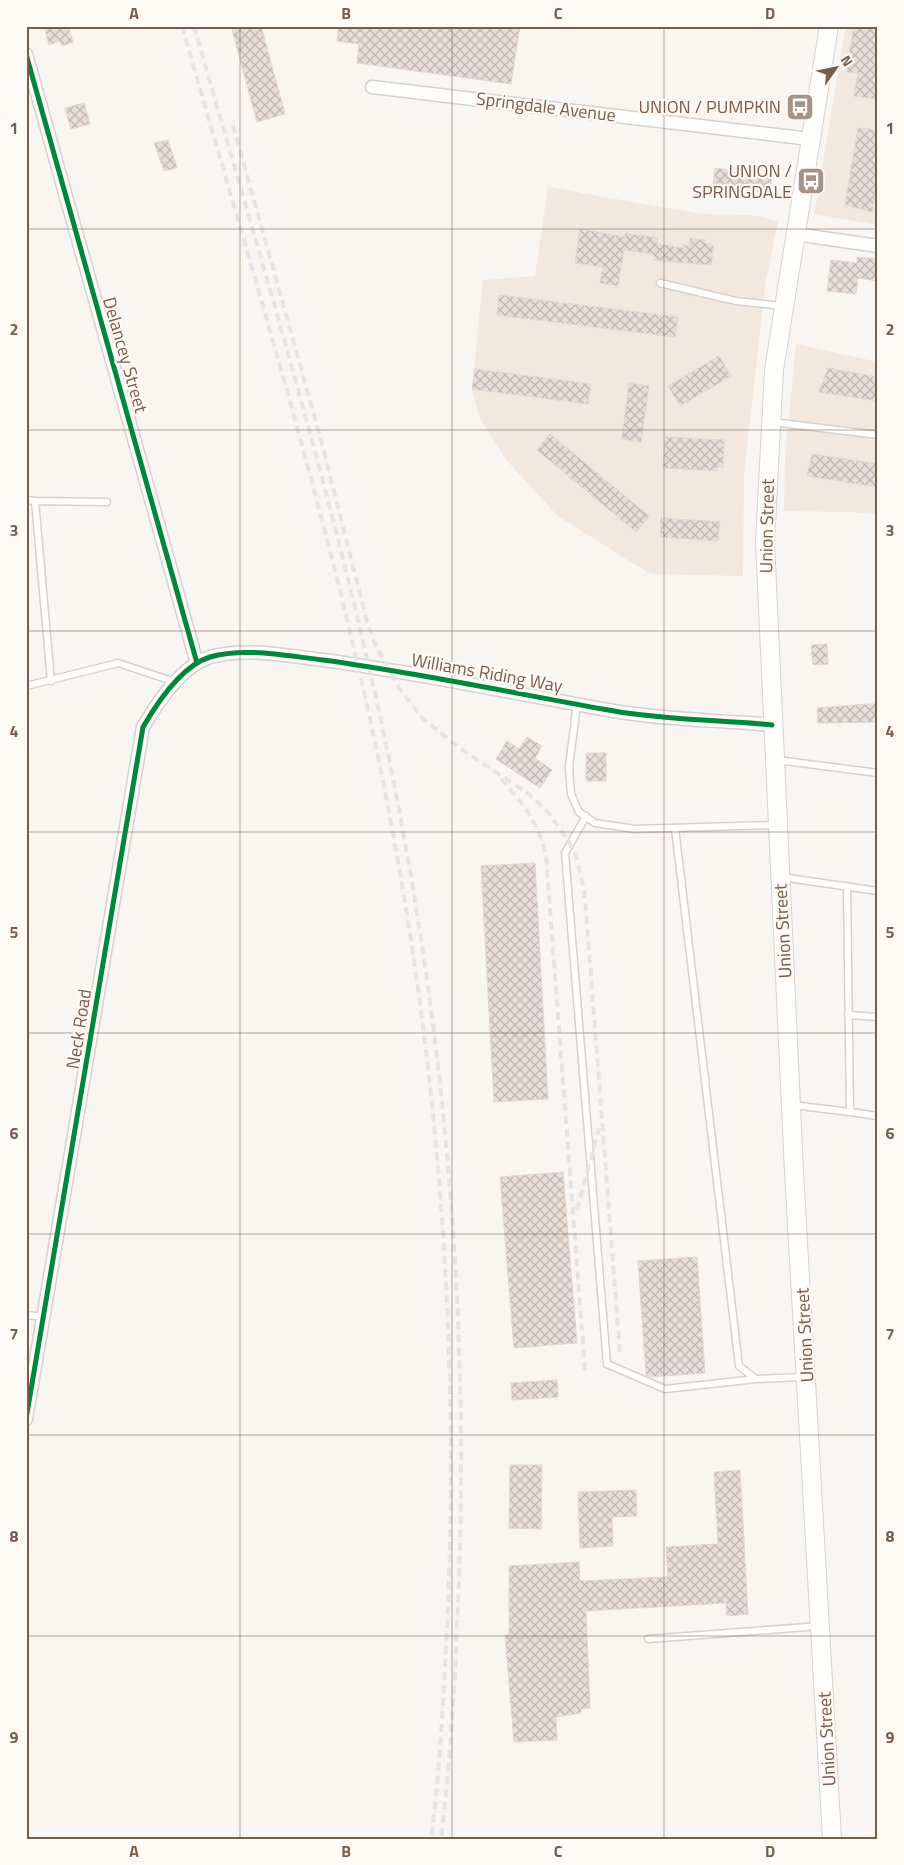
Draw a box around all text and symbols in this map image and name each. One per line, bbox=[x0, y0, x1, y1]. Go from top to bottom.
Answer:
text: A bbox=[129, 1, 139, 25]
text: B bbox=[341, 1, 351, 25]
text: C bbox=[554, 1, 563, 25]
text: D bbox=[765, 1, 775, 25]
north arrow bbox=[812, 42, 862, 92]
text: N bbox=[836, 51, 859, 70]
street label: Springdale Avenue bbox=[475, 85, 617, 128]
bus stop icon: UNION / PUMPKIN bbox=[785, 92, 815, 122]
place label: UNION / PUMPKIN bbox=[639, 93, 781, 120]
text: 1 bbox=[10, 116, 18, 140]
text: 1 bbox=[886, 116, 894, 140]
place label: UNION / SPRINGDALE bbox=[692, 157, 792, 205]
bus stop icon: UNION / SPRINGDALE bbox=[796, 166, 826, 196]
street label: Delancey Street bbox=[96, 294, 155, 417]
text: 2 bbox=[10, 317, 18, 341]
text: 2 bbox=[886, 317, 894, 341]
street label: Union Street bbox=[752, 478, 781, 574]
text: 3 bbox=[10, 518, 18, 542]
text: 3 bbox=[886, 518, 894, 542]
street label: Williams Riding Way bbox=[409, 646, 565, 699]
text: 4 bbox=[10, 719, 19, 743]
text: 4 bbox=[886, 719, 895, 743]
street label: Union Street bbox=[767, 882, 798, 979]
text: 5 bbox=[10, 920, 19, 944]
text: 5 bbox=[886, 920, 895, 944]
street label: Neck Road bbox=[59, 987, 98, 1071]
text: 6 bbox=[10, 1121, 19, 1145]
text: 6 bbox=[886, 1121, 895, 1145]
street label: Union Street bbox=[789, 1286, 820, 1383]
text: 7 bbox=[10, 1322, 18, 1346]
text: 7 bbox=[886, 1322, 894, 1346]
text: 8 bbox=[10, 1524, 19, 1548]
text: 8 bbox=[886, 1524, 895, 1548]
street label: Union Street bbox=[811, 1690, 842, 1787]
text: 9 bbox=[10, 1725, 19, 1749]
text: 9 bbox=[886, 1725, 895, 1749]
text: A bbox=[129, 1839, 139, 1863]
text: B bbox=[341, 1839, 351, 1863]
text: C bbox=[554, 1839, 563, 1863]
text: D bbox=[765, 1839, 775, 1863]

